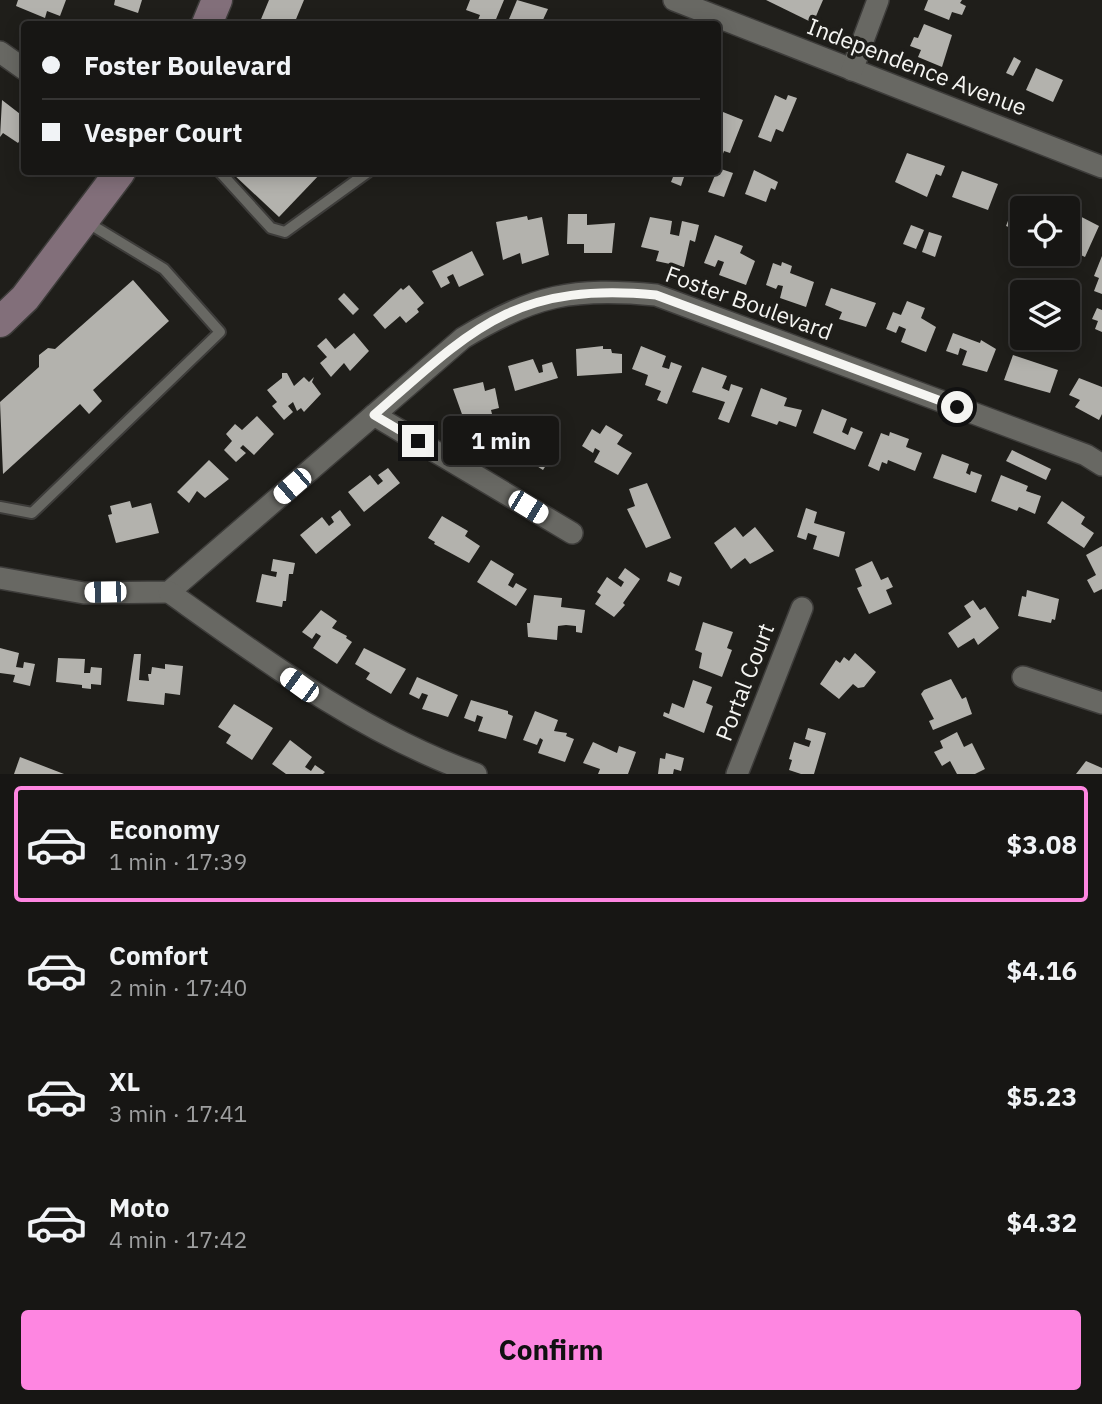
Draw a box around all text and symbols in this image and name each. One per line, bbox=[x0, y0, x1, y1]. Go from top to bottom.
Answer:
street label: Independence Avenue bbox=[803, 10, 1031, 122]
text: Foster Boulevard bbox=[84, 48, 292, 82]
text: Vesper Court bbox=[84, 115, 242, 149]
map controls bbox=[1010, 196, 1080, 350]
button: locate bbox=[1010, 196, 1080, 266]
street label: Foster Boulevard bbox=[662, 258, 837, 346]
button: layers bbox=[1010, 280, 1080, 350]
route start bbox=[941, 391, 973, 423]
callout: 1 min bbox=[442, 416, 558, 466]
route end bbox=[402, 425, 434, 457]
text: 1 min bbox=[471, 425, 531, 455]
car bbox=[270, 464, 315, 508]
car bbox=[505, 487, 552, 527]
car bbox=[84, 581, 127, 603]
street label: Portal Court bbox=[708, 618, 780, 745]
car bbox=[276, 664, 323, 706]
text: Economy bbox=[109, 812, 220, 846]
icon: car bbox=[25, 813, 88, 876]
text: $3.08 bbox=[1007, 827, 1077, 861]
text: 1 min · 17:39 bbox=[109, 846, 247, 876]
text: Comfort bbox=[109, 938, 208, 972]
icon: car bbox=[25, 939, 88, 1002]
text: $4.16 bbox=[1007, 953, 1077, 987]
text: 2 min · 17:40 bbox=[109, 972, 247, 1002]
text: XL bbox=[109, 1064, 140, 1098]
icon: car bbox=[25, 1065, 88, 1128]
text: $5.23 bbox=[1007, 1079, 1077, 1113]
text: 3 min · 17:41 bbox=[109, 1098, 247, 1128]
text: Moto bbox=[109, 1190, 169, 1224]
icon: car bbox=[25, 1191, 88, 1254]
text: $4.32 bbox=[1007, 1205, 1077, 1239]
text: 4 min · 17:42 bbox=[109, 1224, 247, 1254]
button: Confirm bbox=[21, 1310, 1081, 1390]

